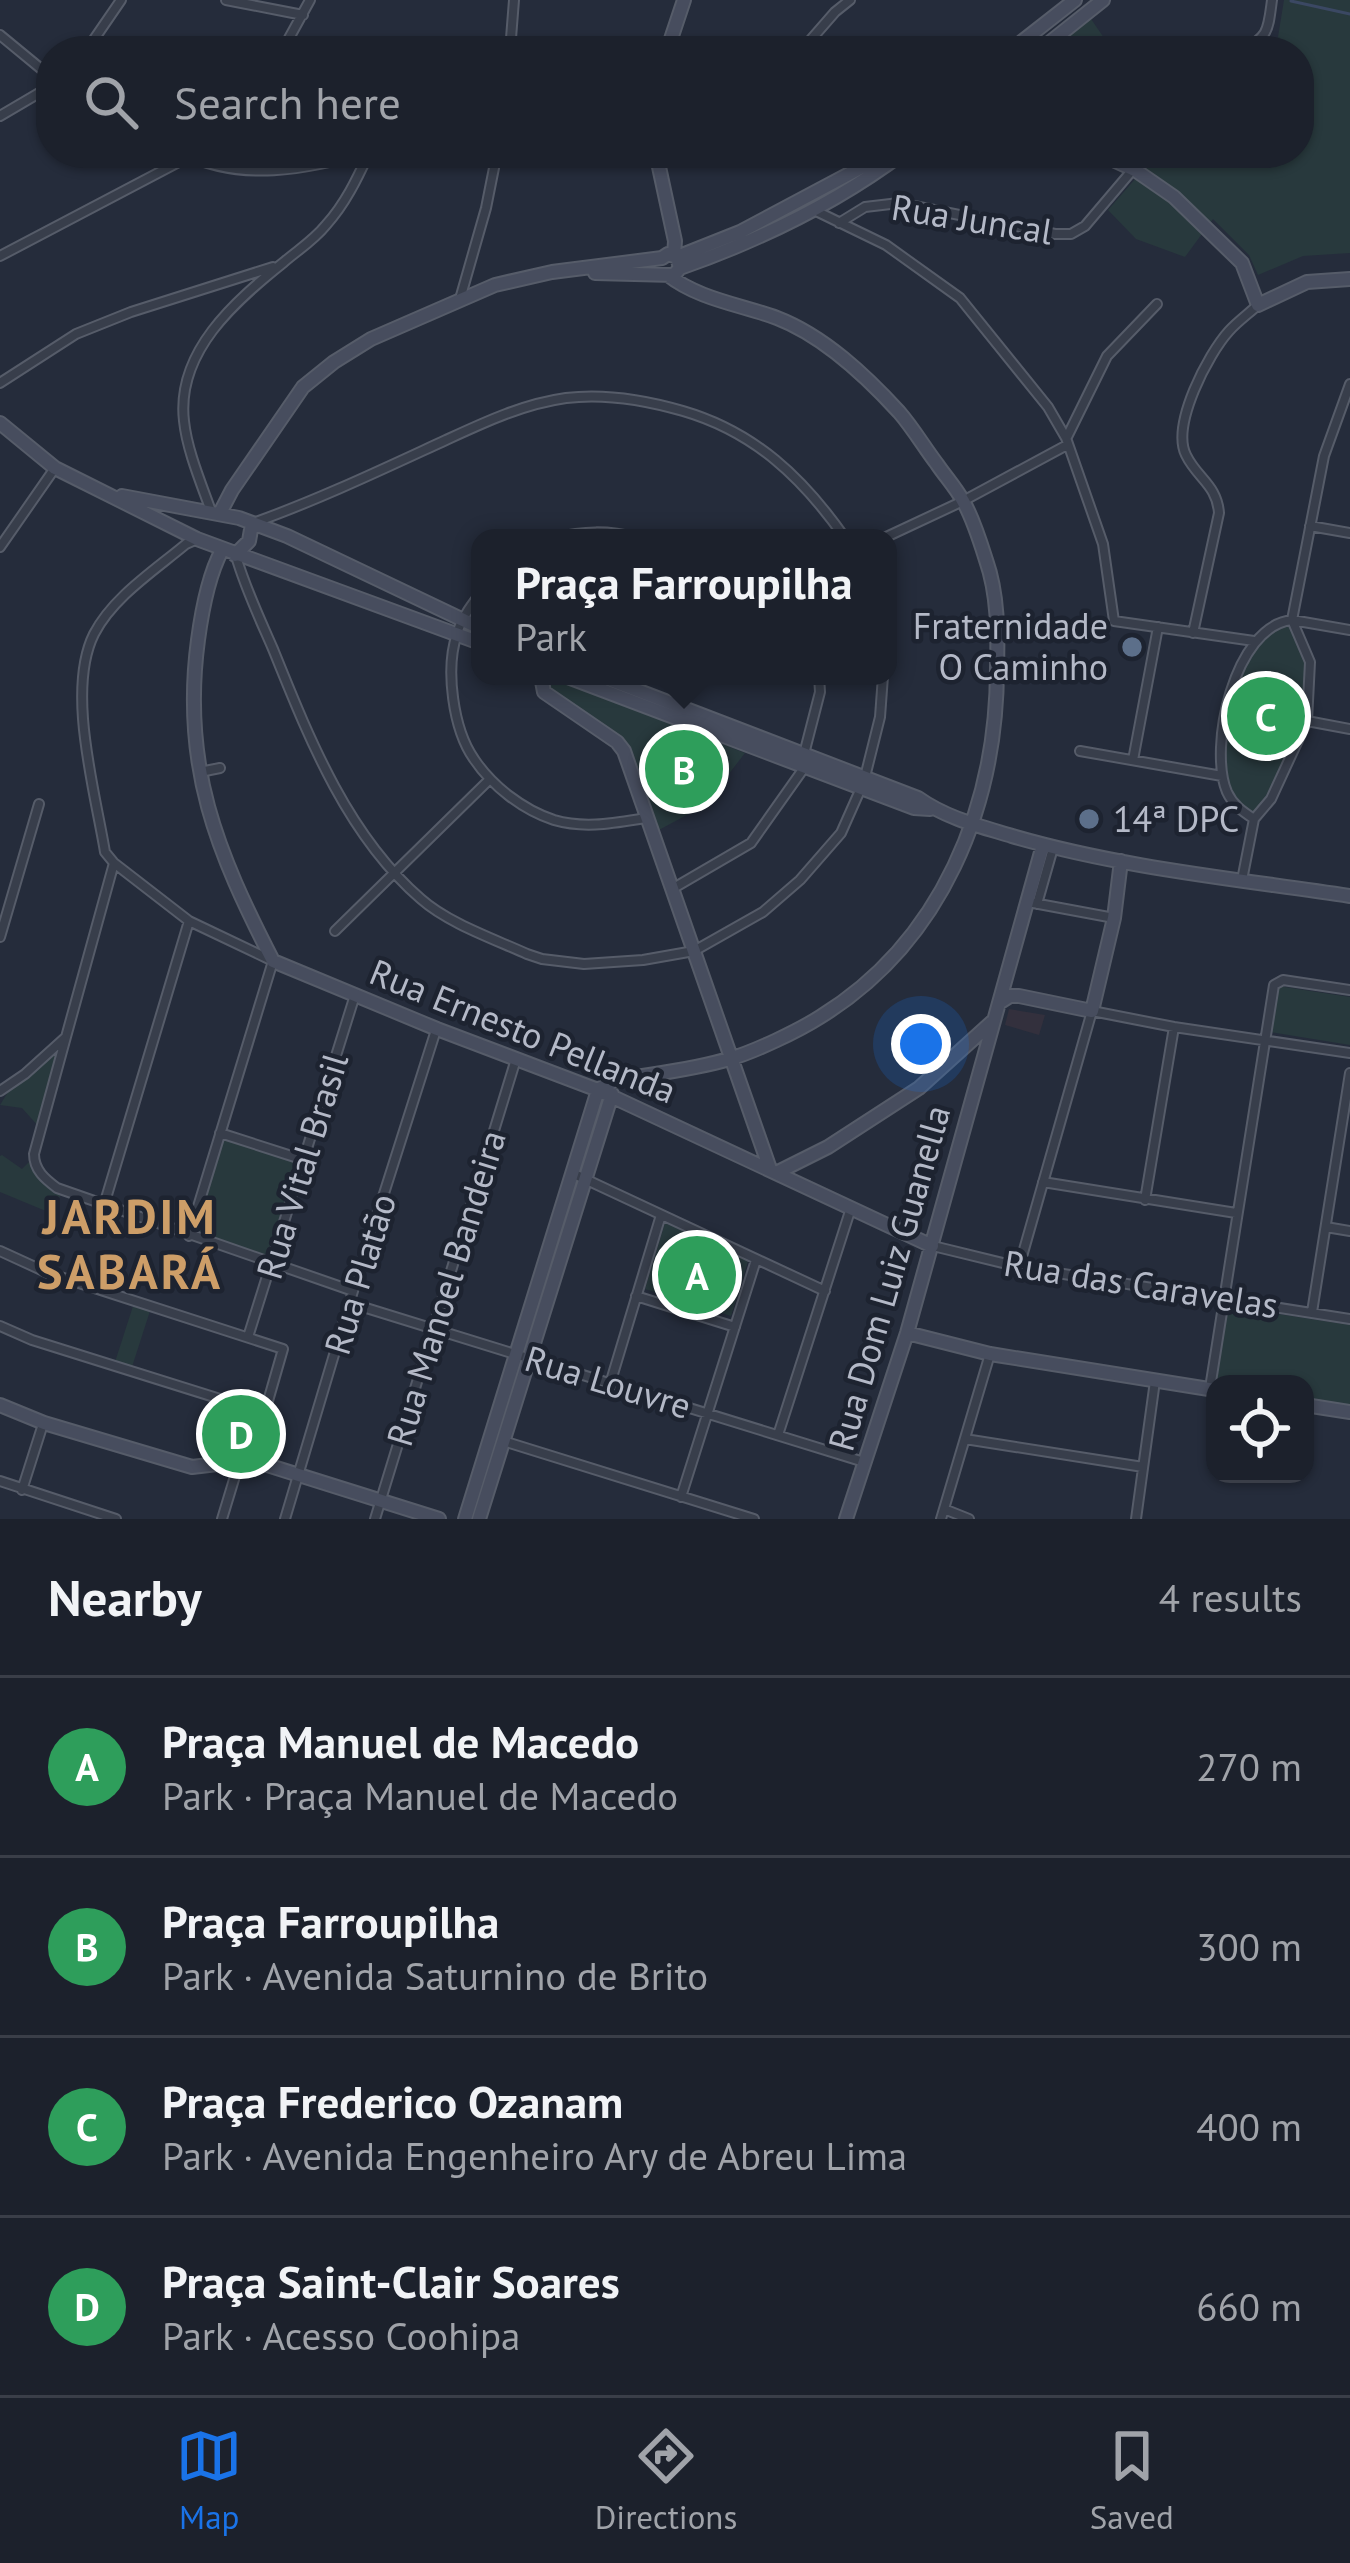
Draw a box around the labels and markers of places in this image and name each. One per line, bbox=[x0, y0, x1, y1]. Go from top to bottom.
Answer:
place label: Fraternidade O Caminho bbox=[913, 602, 1108, 690]
marker: Fraternidade O Caminho bbox=[1119, 634, 1145, 660]
pin: C bbox=[1227, 671, 1305, 761]
pin: B bbox=[645, 724, 723, 814]
place label: 14ª DPC bbox=[1113, 795, 1239, 842]
marker: 14ª DPC bbox=[1076, 806, 1102, 832]
pin: A bbox=[658, 1230, 736, 1320]
pin: D bbox=[202, 1389, 280, 1479]

